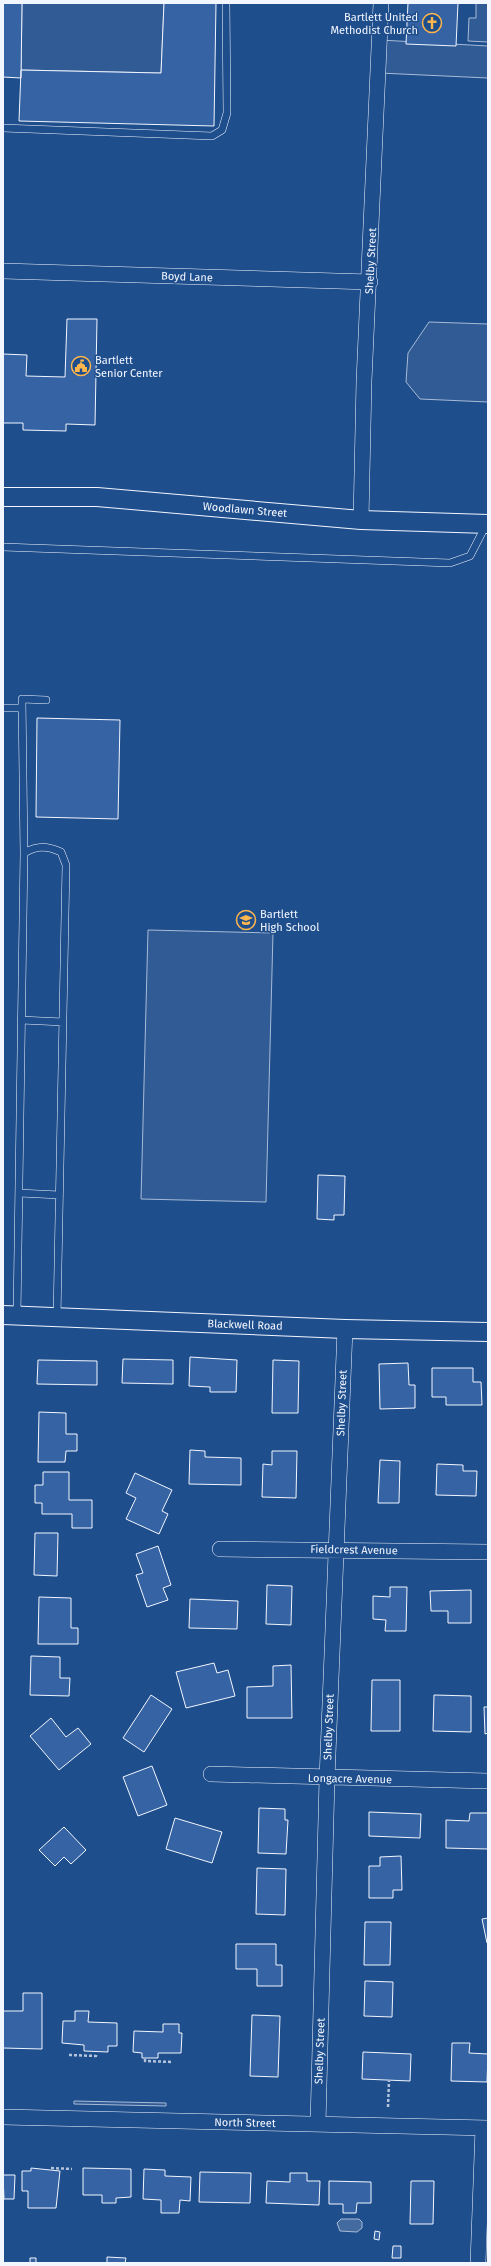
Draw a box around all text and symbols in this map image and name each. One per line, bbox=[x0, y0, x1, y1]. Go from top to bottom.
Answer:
place label: Bartlett United Methodist Church bbox=[330, 11, 418, 37]
church icon: Bartlett United Methodist Church bbox=[421, 12, 443, 34]
street label: Shelby Street bbox=[363, 228, 379, 294]
street label: Boyd Lane bbox=[161, 270, 213, 284]
place label: Bartlett Senior Center bbox=[95, 354, 163, 380]
public building icon: Bartlett Senior Center bbox=[70, 355, 92, 377]
street label: Woodlawn Street bbox=[202, 500, 288, 520]
place label: Bartlett High School bbox=[260, 908, 319, 934]
school or university icon: Bartlett High School bbox=[235, 909, 257, 931]
street label: Blackwell Road bbox=[207, 1317, 283, 1333]
street label: Shelby Street bbox=[334, 1370, 350, 1436]
street label: Fieldcrest Avenue bbox=[310, 1543, 398, 1557]
street label: Shelby Street bbox=[321, 1694, 337, 1760]
street label: Longacre Avenue bbox=[308, 1772, 392, 1786]
street label: Shelby Street bbox=[312, 2018, 328, 2084]
street label: North Street bbox=[214, 2116, 276, 2130]

